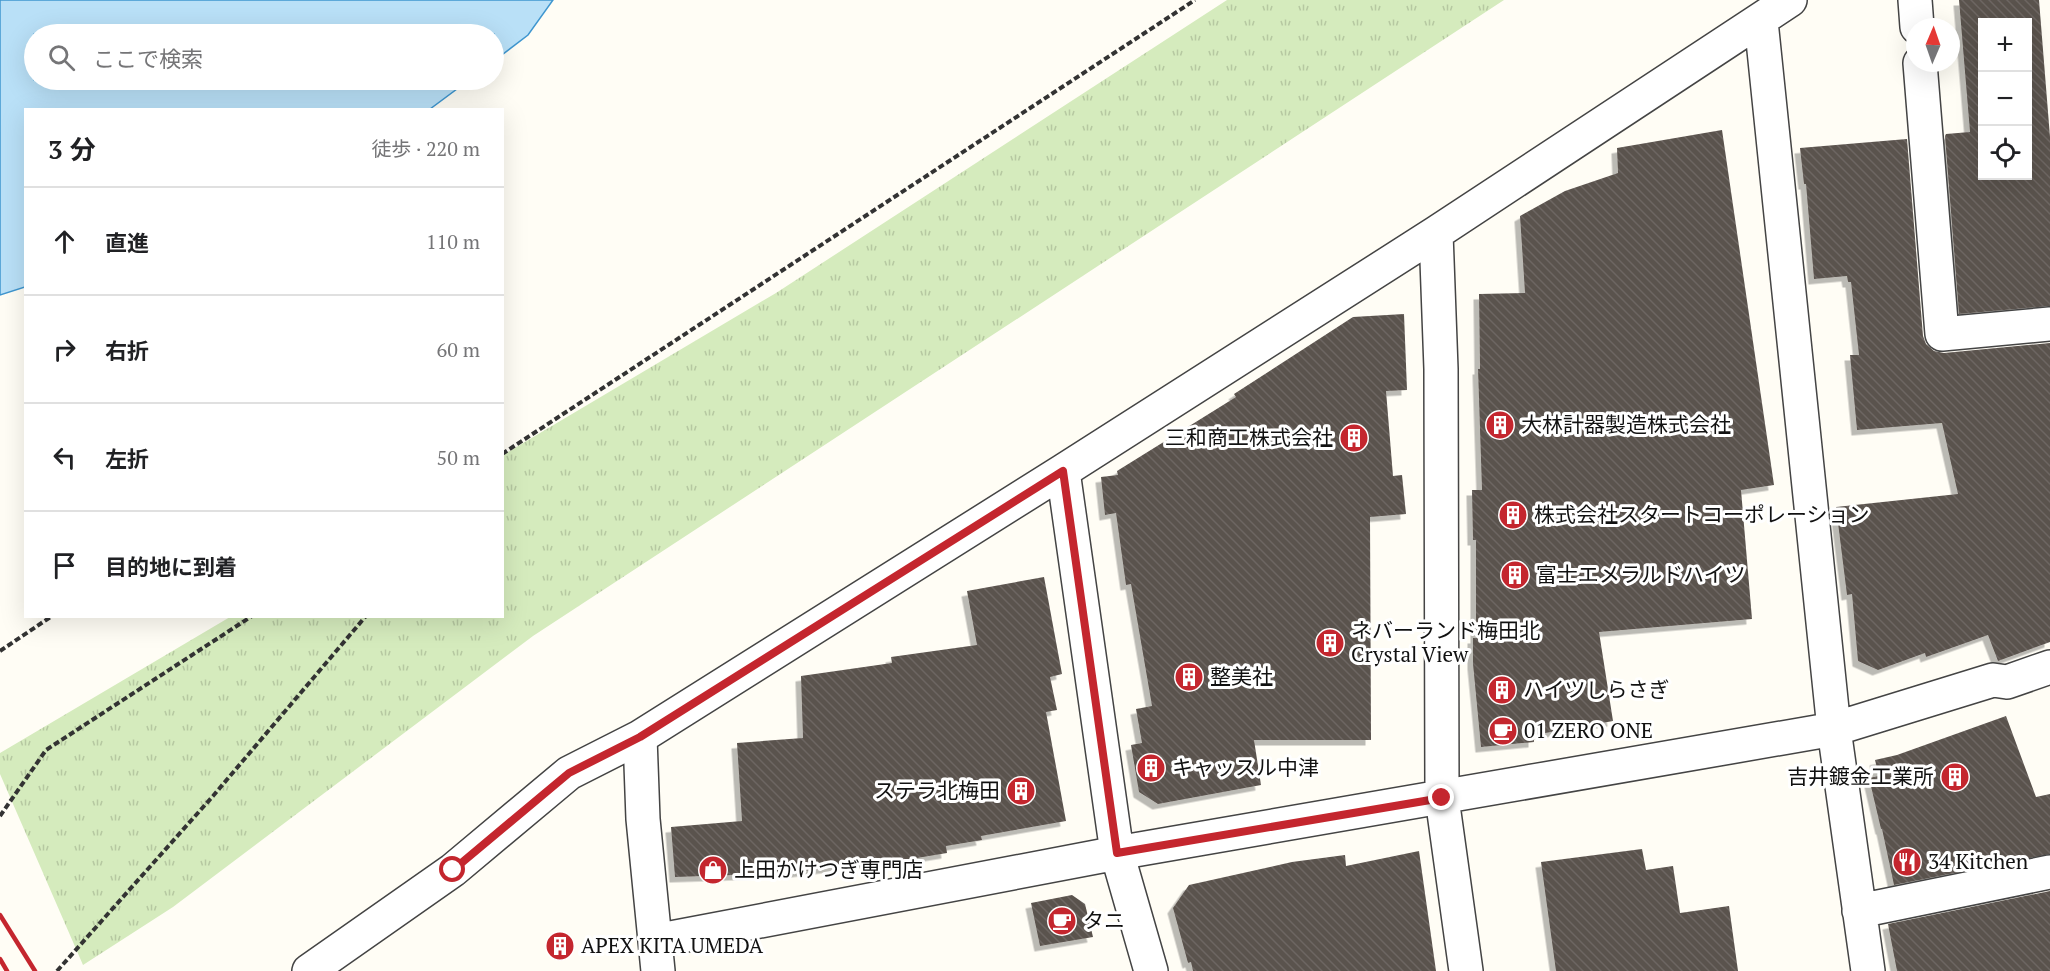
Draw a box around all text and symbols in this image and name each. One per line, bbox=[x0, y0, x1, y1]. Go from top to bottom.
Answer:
north arrow bbox=[1906, 18, 1960, 72]
map controls bbox=[1978, 18, 2032, 180]
button: + bbox=[1978, 18, 2032, 72]
search box bbox=[24, 24, 504, 90]
icon: search bbox=[45, 41, 78, 74]
text: ここで検索 bbox=[93, 44, 203, 73]
button: − bbox=[1978, 72, 2032, 126]
button: locate bbox=[1978, 126, 2032, 180]
text: 3 分 bbox=[48, 132, 96, 166]
text: 徒歩 · 220 m bbox=[371, 135, 480, 162]
icon: ahead bbox=[48, 225, 81, 258]
text: 直進 bbox=[105, 228, 149, 257]
text: 110 m bbox=[426, 228, 480, 255]
icon: right bbox=[48, 333, 81, 366]
text: 右折 bbox=[105, 336, 149, 365]
text: 60 m bbox=[437, 336, 480, 363]
building icon: 大林計器製造株式会社 bbox=[1484, 409, 1516, 441]
place label: 大林計器製造株式会社 bbox=[1521, 410, 1731, 438]
building icon: 三和商工株式会社 bbox=[1338, 422, 1370, 454]
place label: 三和商工株式会社 bbox=[1165, 423, 1333, 451]
icon: left bbox=[48, 441, 81, 474]
text: 左折 bbox=[105, 444, 149, 473]
text: 50 m bbox=[437, 444, 480, 471]
building icon: 株式会社スタートコーポレーション bbox=[1497, 499, 1529, 531]
place label: 株式会社スタートコーポレーション bbox=[1534, 500, 1870, 528]
icon: arrive bbox=[48, 549, 81, 582]
text: 目的地に到着 bbox=[105, 552, 237, 581]
building icon: 富士エメラルドハイツ bbox=[1499, 559, 1531, 591]
place label: 富士エメラルドハイツ bbox=[1536, 560, 1746, 588]
place label: ネバーランド梅田北 Crystal View bbox=[1351, 616, 1540, 668]
building icon: ネバーランド梅田北 Crystal View bbox=[1314, 627, 1346, 659]
building icon: 整美社 bbox=[1173, 661, 1205, 693]
place label: 整美社 bbox=[1210, 662, 1273, 690]
building icon: ハイツしらさぎ bbox=[1486, 674, 1518, 706]
place label: ハイツしらさぎ bbox=[1523, 675, 1670, 703]
cafe icon: 01 ZERO ONE bbox=[1487, 715, 1519, 747]
place label: 01 ZERO ONE bbox=[1524, 716, 1653, 744]
building icon: キャッスル中津 bbox=[1135, 752, 1167, 784]
place label: キャッスル中津 bbox=[1172, 753, 1319, 781]
building icon: 吉井鍍金工業所 bbox=[1939, 761, 1971, 793]
place label: 吉井鍍金工業所 bbox=[1787, 762, 1934, 790]
building icon: ステラ北梅田 bbox=[1005, 775, 1037, 807]
place label: ステラ北梅田 bbox=[874, 776, 1000, 804]
route end bbox=[1428, 784, 1454, 810]
restaurant icon: 34 Kitchen bbox=[1891, 846, 1923, 878]
place label: 34 Kitchen bbox=[1928, 847, 2029, 875]
shop icon: 上田かけつぎ専門店 bbox=[697, 854, 729, 886]
place label: 上田かけつぎ専門店 bbox=[734, 855, 923, 883]
route start bbox=[439, 856, 465, 882]
cafe icon: タニ bbox=[1046, 905, 1078, 937]
place label: タニ bbox=[1083, 906, 1125, 934]
building icon: APEX KITA UMEDA bbox=[544, 930, 576, 962]
place label: APEX KITA UMEDA bbox=[581, 931, 764, 959]

